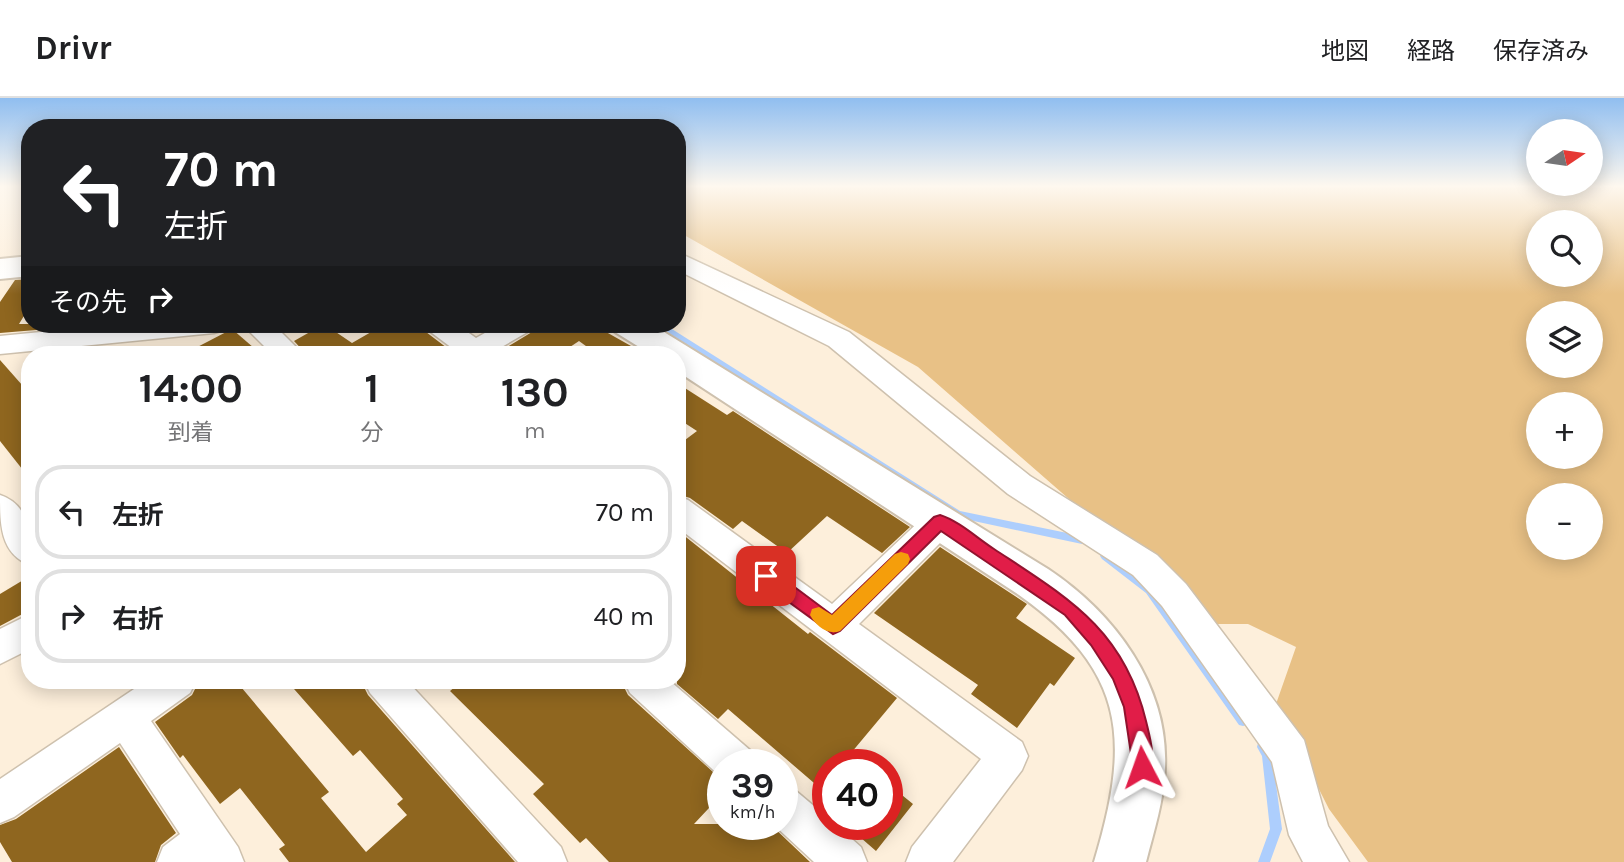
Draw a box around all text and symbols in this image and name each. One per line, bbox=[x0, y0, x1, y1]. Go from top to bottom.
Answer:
text: Drivr bbox=[35, 29, 112, 67]
text: 地図 bbox=[1321, 37, 1369, 65]
text: 経路 bbox=[1407, 37, 1455, 65]
text: 保存済み bbox=[1493, 37, 1589, 65]
north arrow bbox=[1526, 119, 1603, 196]
map controls bbox=[1526, 119, 1603, 560]
text: 70 m bbox=[164, 141, 278, 198]
icon: left bbox=[49, 147, 140, 238]
text: 左折 bbox=[164, 208, 228, 245]
button: search bbox=[1526, 210, 1603, 287]
icon: right bbox=[141, 280, 179, 318]
text: その先 bbox=[49, 287, 127, 318]
button: layers bbox=[1526, 301, 1603, 378]
text: 14:00 bbox=[138, 363, 243, 413]
text: 1 bbox=[364, 363, 379, 413]
text: 130 bbox=[501, 367, 569, 417]
button: + bbox=[1526, 392, 1603, 469]
text: m bbox=[524, 417, 545, 444]
text: 到着 bbox=[168, 419, 214, 446]
text: 分 bbox=[360, 419, 383, 446]
button: − bbox=[1526, 483, 1603, 560]
icon: left bbox=[53, 493, 91, 531]
text: 70 m bbox=[596, 497, 654, 528]
text: 左折 bbox=[112, 500, 164, 531]
pin bbox=[736, 546, 796, 606]
icon: arrive bbox=[747, 557, 785, 595]
icon: right bbox=[53, 597, 91, 635]
text: 40 m bbox=[594, 601, 654, 632]
text: 右折 bbox=[112, 604, 164, 635]
position arrow bbox=[1105, 730, 1179, 804]
speed limit sign: 40 bbox=[812, 749, 903, 840]
text: 39 bbox=[731, 765, 774, 806]
text: km/h bbox=[730, 801, 775, 823]

